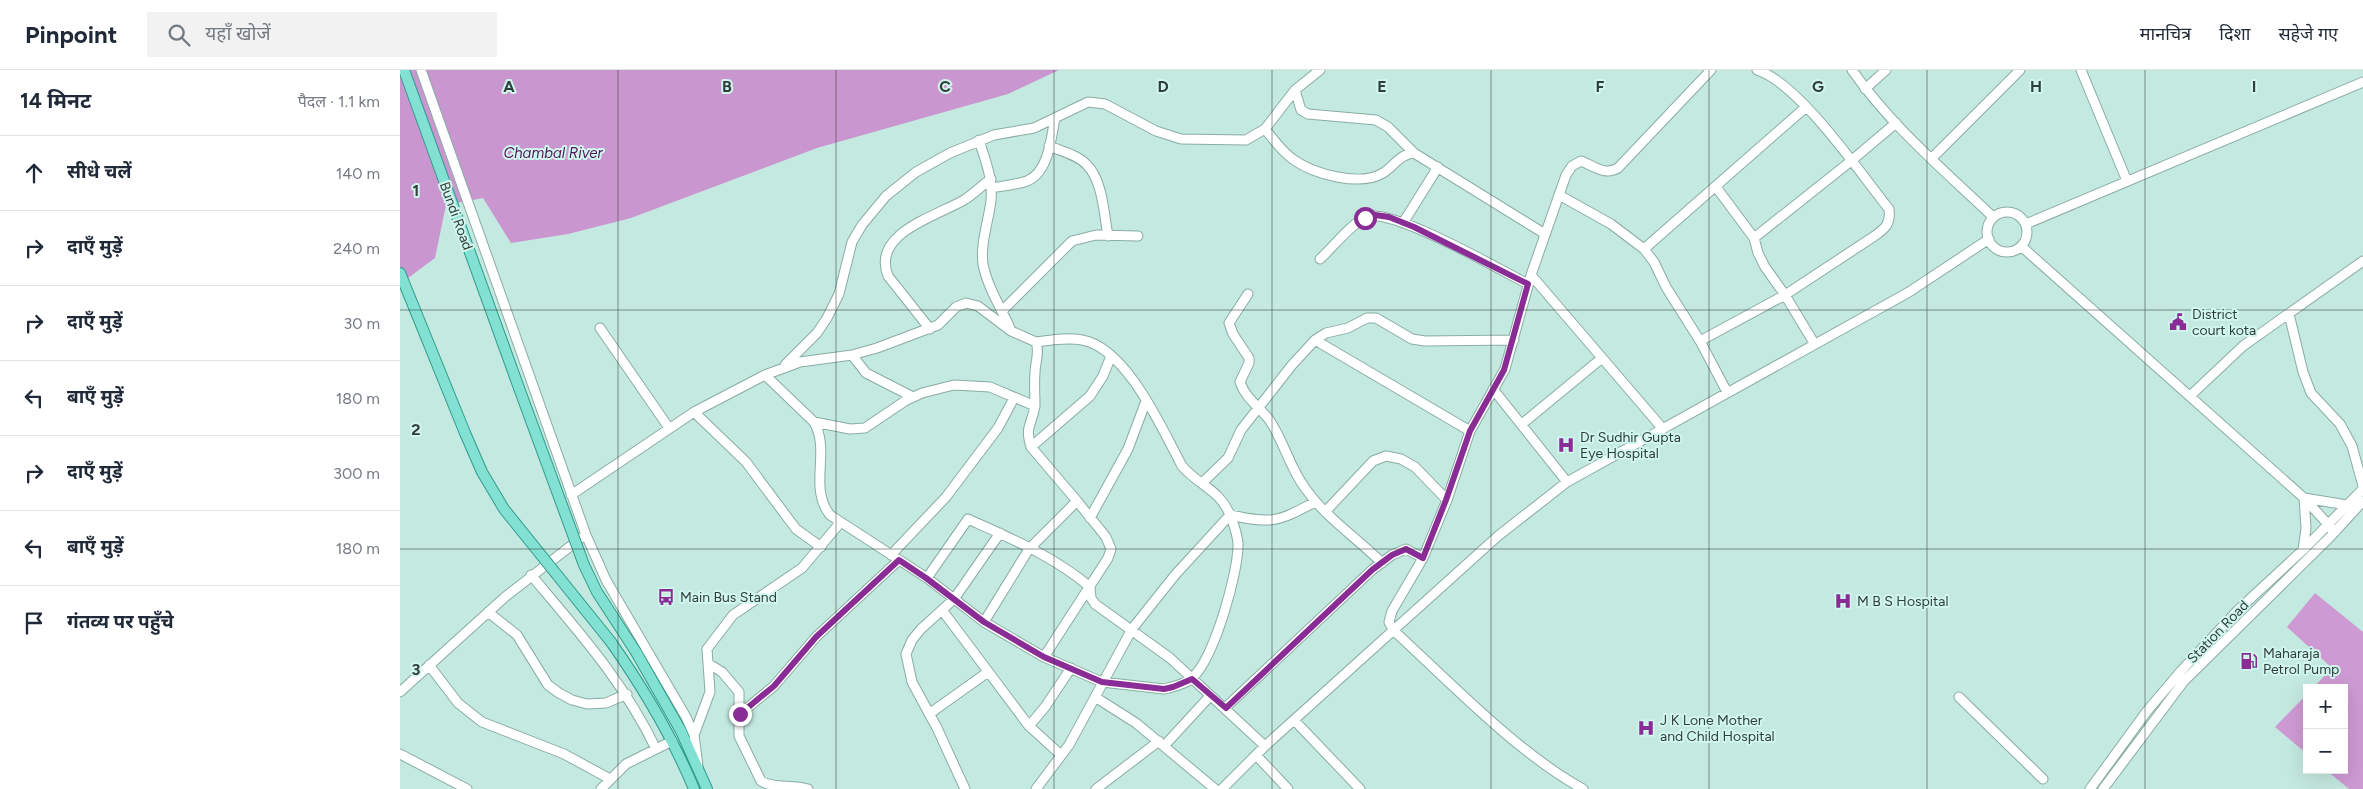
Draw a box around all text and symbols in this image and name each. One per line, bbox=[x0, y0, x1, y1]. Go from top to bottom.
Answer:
search box bbox=[147, 12, 497, 57]
text: Pinpoint bbox=[25, 20, 117, 49]
icon: search bbox=[165, 21, 193, 49]
text: यहाँ खोजें bbox=[205, 22, 271, 45]
text: मानचित्र bbox=[2140, 23, 2191, 45]
text: दिशा bbox=[2219, 23, 2250, 45]
text: सहेजे गए bbox=[2278, 23, 2338, 45]
text: A bbox=[503, 77, 515, 96]
text: B bbox=[722, 77, 732, 96]
text: C bbox=[939, 77, 951, 96]
text: D bbox=[1157, 77, 1169, 96]
text: E bbox=[1377, 77, 1387, 96]
text: F bbox=[1596, 77, 1605, 96]
text: G bbox=[1812, 77, 1824, 96]
text: H bbox=[2030, 77, 2042, 96]
text: I bbox=[2252, 77, 2256, 96]
text: 14 मिनट bbox=[20, 88, 91, 113]
text: पैदल · 1.1 km bbox=[298, 92, 380, 111]
water label: Chambal River bbox=[503, 144, 604, 162]
icon: ahead bbox=[20, 159, 48, 187]
text: सीधे चलें bbox=[67, 160, 131, 183]
text: 140 m bbox=[336, 164, 380, 183]
street label: Bundi Road bbox=[436, 180, 476, 252]
text: 1 bbox=[413, 181, 419, 200]
route start bbox=[1354, 207, 1377, 230]
icon: right bbox=[20, 234, 48, 262]
text: दाएँ मुड़ें bbox=[67, 235, 123, 258]
text: 240 m bbox=[333, 239, 380, 258]
place label: District court kota bbox=[2192, 306, 2256, 339]
icon: right bbox=[20, 309, 48, 337]
text: दाएँ मुड़ें bbox=[67, 310, 123, 333]
public building icon: District court kota bbox=[2168, 312, 2188, 332]
text: 30 m bbox=[343, 314, 380, 333]
icon: left bbox=[20, 384, 48, 412]
text: बाएँ मुड़ें bbox=[67, 385, 124, 408]
text: 180 m bbox=[336, 389, 380, 408]
text: 2 bbox=[411, 420, 421, 439]
place label: Dr Sudhir Gupta Eye Hospital bbox=[1580, 429, 1681, 462]
hospital icon: Dr Sudhir Gupta Eye Hospital bbox=[1556, 435, 1576, 455]
icon: right bbox=[20, 459, 48, 487]
text: दाएँ मुड़ें bbox=[67, 460, 123, 483]
text: 300 m bbox=[333, 464, 380, 483]
icon: left bbox=[20, 534, 48, 562]
text: बाएँ मुड़ें bbox=[67, 535, 124, 558]
text: 180 m bbox=[336, 539, 380, 558]
bus stop icon: Main Bus Stand bbox=[656, 587, 676, 607]
place label: Main Bus Stand bbox=[680, 589, 777, 606]
hospital icon: M B S Hospital bbox=[1833, 591, 1853, 611]
place label: M B S Hospital bbox=[1857, 593, 1949, 610]
street label: Station Road bbox=[2184, 597, 2252, 667]
icon: arrive bbox=[20, 609, 48, 637]
text: गंतव्य पर पहुँचे bbox=[67, 610, 174, 633]
place label: Maharaja Petrol Pump bbox=[2263, 645, 2339, 678]
fuel station icon: Maharaja Petrol Pump bbox=[2239, 651, 2259, 671]
text: 3 bbox=[412, 660, 421, 679]
map controls bbox=[2303, 684, 2348, 774]
button: + bbox=[2303, 684, 2348, 729]
route end bbox=[729, 703, 752, 726]
place label: J K Lone Mother and Child Hospital bbox=[1660, 712, 1775, 745]
hospital icon: J K Lone Mother and Child Hospital bbox=[1636, 718, 1656, 738]
button: − bbox=[2303, 729, 2348, 774]

